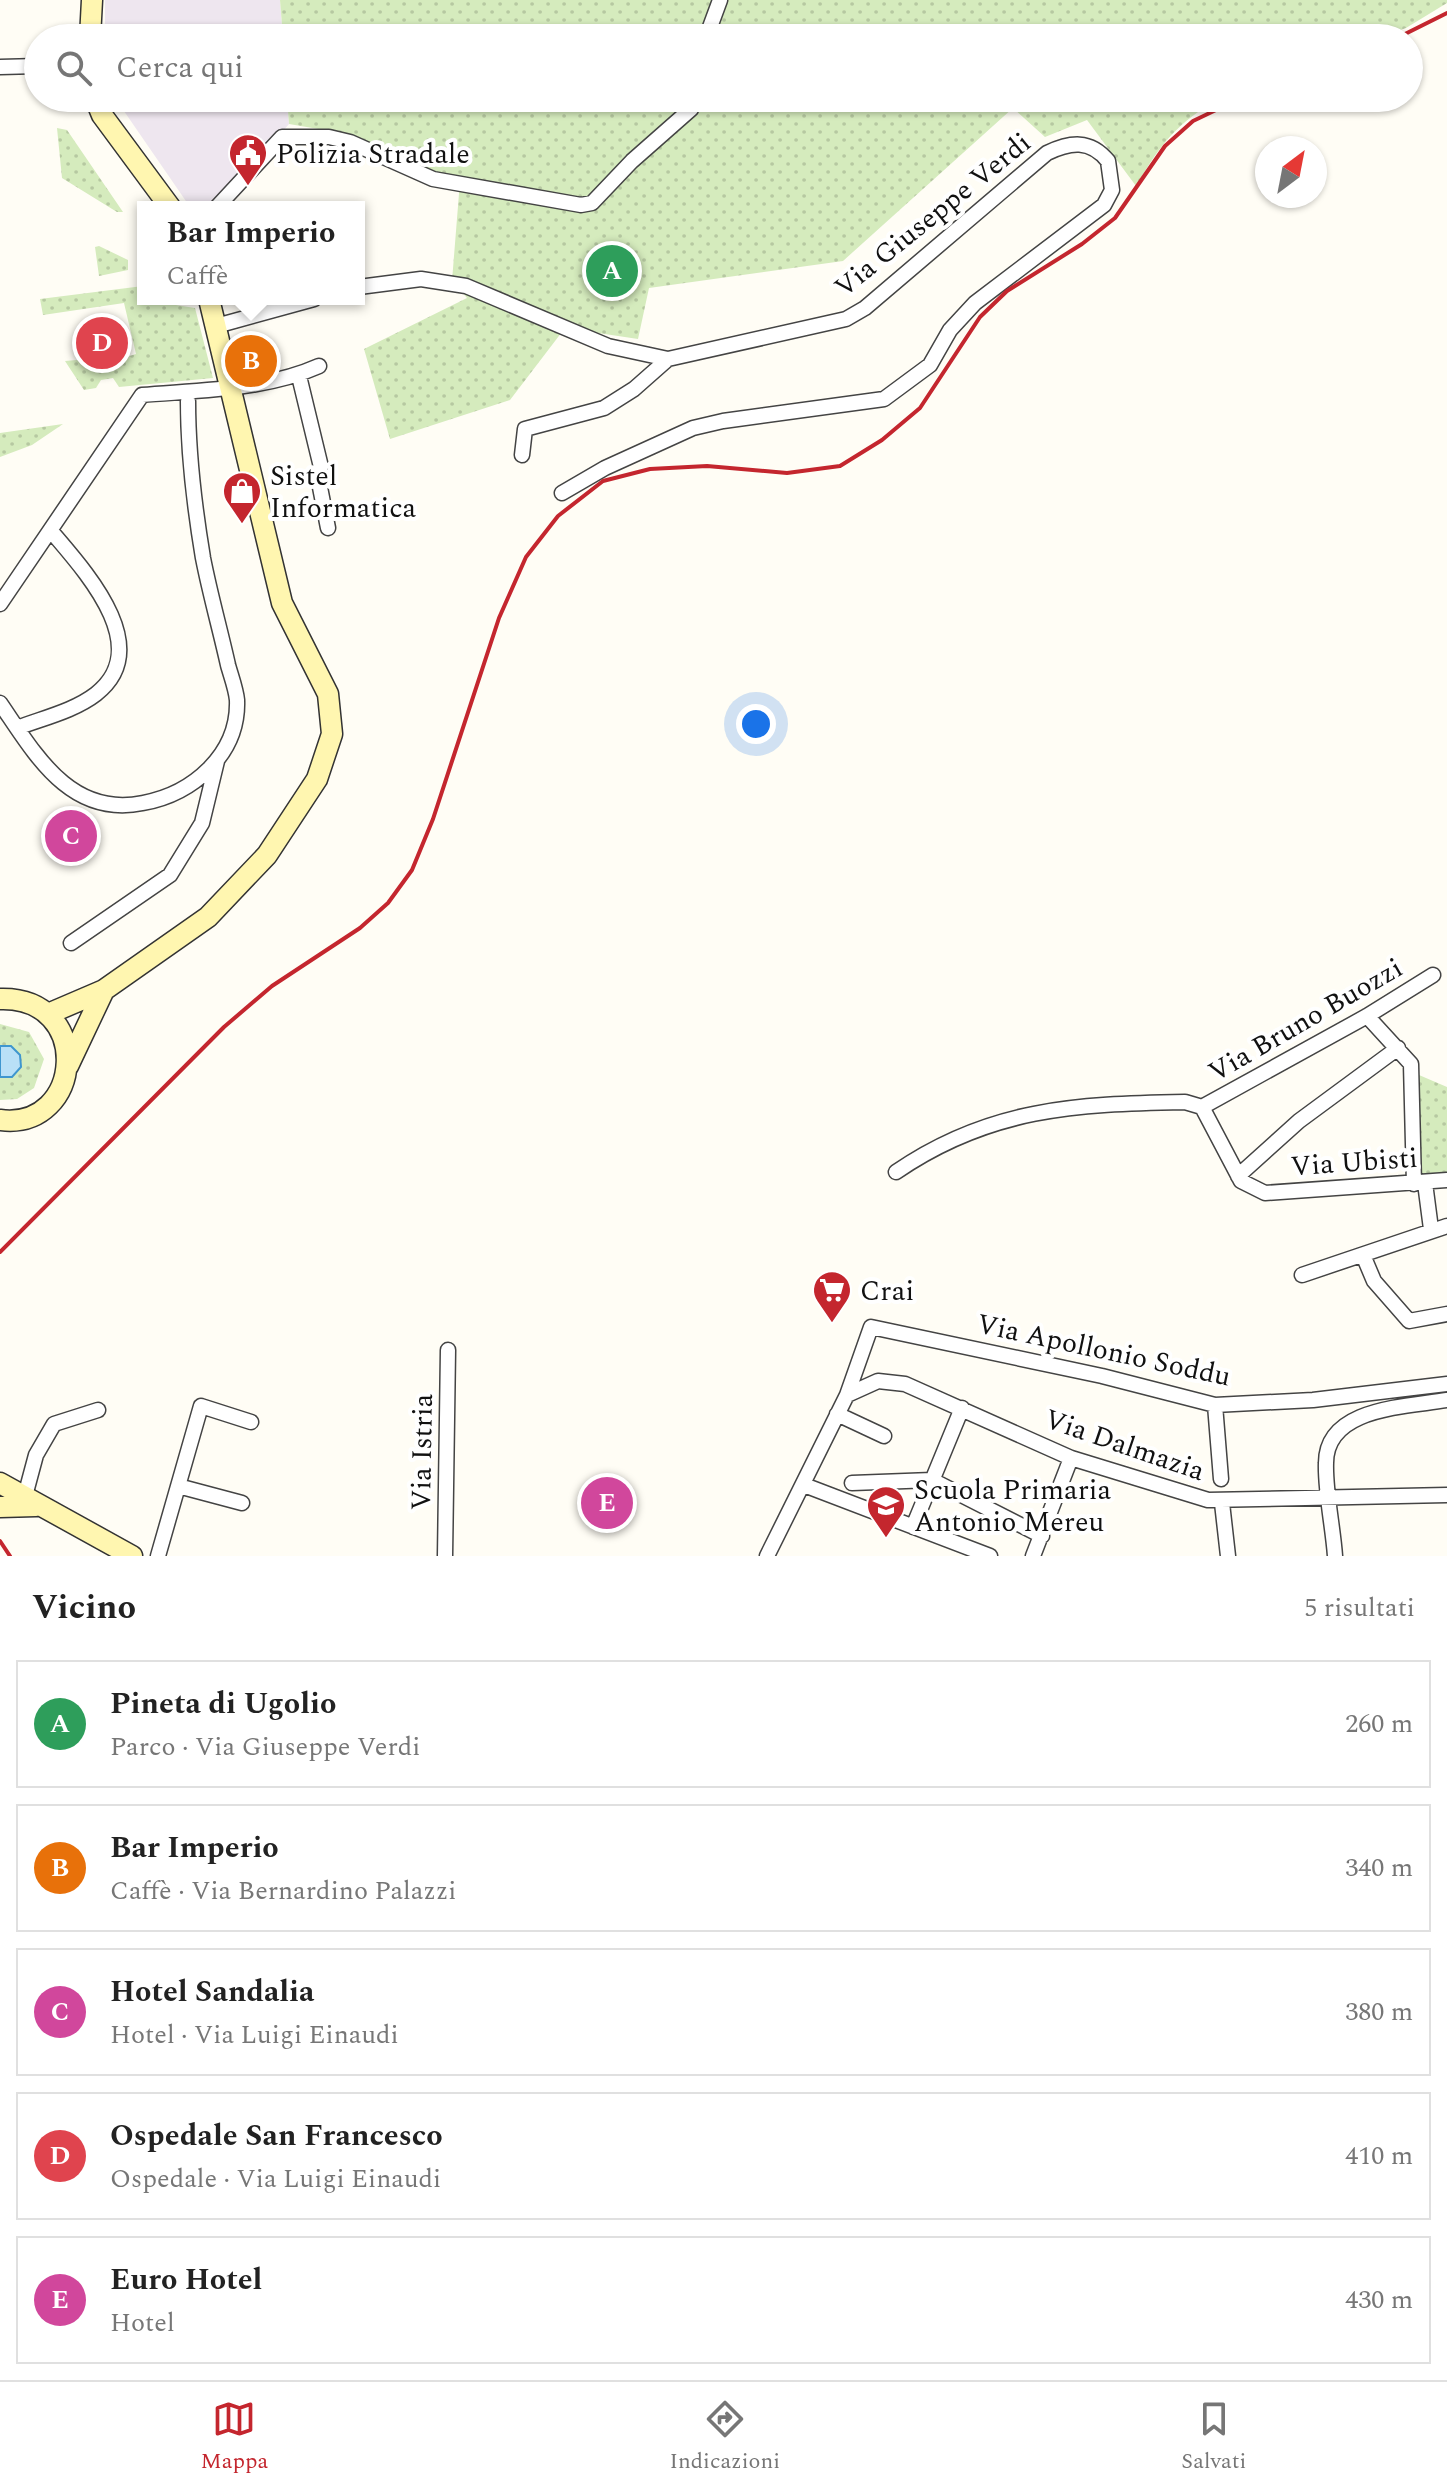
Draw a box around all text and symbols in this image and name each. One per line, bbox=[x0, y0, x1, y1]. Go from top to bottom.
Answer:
search box bbox=[24, 24, 1423, 112]
text: Cerca qui bbox=[116, 45, 244, 91]
icon: search bbox=[52, 46, 96, 90]
street label: Via Giuseppe Verdi bbox=[825, 122, 1041, 308]
public building icon: Polizia Stradale bbox=[227, 132, 269, 187]
place label: Polizia Stradale bbox=[276, 133, 470, 176]
north arrow bbox=[1255, 136, 1327, 208]
popup bbox=[137, 201, 365, 305]
text: Bar Imperio bbox=[167, 210, 335, 256]
pin: A bbox=[586, 241, 638, 301]
text: Caffè bbox=[167, 256, 228, 296]
pin: D bbox=[76, 313, 128, 373]
pin: B bbox=[225, 331, 277, 391]
place label: Sistel Informatica bbox=[270, 455, 417, 530]
shop icon: Sistel Informatica bbox=[221, 470, 263, 525]
your location bbox=[736, 704, 776, 744]
pin: C bbox=[45, 806, 97, 866]
street label: Via Bruno Buozzi bbox=[1200, 947, 1411, 1094]
street label: Via Ubisti bbox=[1289, 1137, 1419, 1188]
supermarket icon: Crai bbox=[811, 1269, 853, 1324]
place label: Crai bbox=[860, 1270, 914, 1313]
street label: Via Apollonio Soddu bbox=[973, 1303, 1235, 1398]
street label: Via Istria bbox=[400, 1393, 445, 1511]
street label: Via Dalmazia bbox=[1039, 1398, 1211, 1493]
place label: Scuola Primaria Antonio Mereu bbox=[914, 1469, 1112, 1544]
pin: E bbox=[581, 1473, 633, 1533]
school or university icon: Scuola Primaria Antonio Mereu bbox=[865, 1484, 907, 1539]
text: Vicino bbox=[32, 1582, 136, 1634]
text: 5 risultati bbox=[1304, 1588, 1415, 1628]
text: Pineta di Ugolio bbox=[110, 1681, 336, 1727]
text: A bbox=[50, 1704, 70, 1744]
text: 260 m bbox=[1345, 1704, 1413, 1744]
text: Parco · Via Giuseppe Verdi bbox=[110, 1727, 420, 1767]
text: Bar Imperio bbox=[110, 1825, 279, 1871]
text: B bbox=[51, 1848, 69, 1888]
text: 340 m bbox=[1345, 1848, 1413, 1888]
text: Caffè · Via Bernardino Palazzi bbox=[110, 1871, 456, 1911]
text: Hotel Sandalia bbox=[110, 1969, 315, 2015]
text: C bbox=[51, 1992, 69, 2032]
text: 380 m bbox=[1345, 1992, 1413, 2032]
text: Hotel · Via Luigi Einaudi bbox=[110, 2015, 399, 2055]
text: Ospedale San Francesco bbox=[110, 2113, 443, 2159]
text: D bbox=[50, 2136, 70, 2176]
text: 410 m bbox=[1345, 2136, 1413, 2176]
text: Ospedale · Via Luigi Einaudi bbox=[110, 2159, 441, 2199]
text: Euro Hotel bbox=[110, 2257, 262, 2303]
text: E bbox=[51, 2280, 69, 2320]
text: 430 m bbox=[1345, 2280, 1413, 2320]
text: Hotel bbox=[110, 2303, 175, 2343]
tab: Mappa bbox=[201, 2397, 268, 2478]
tab: Indicazioni bbox=[669, 2397, 780, 2478]
tab: Salvati bbox=[1181, 2397, 1246, 2478]

